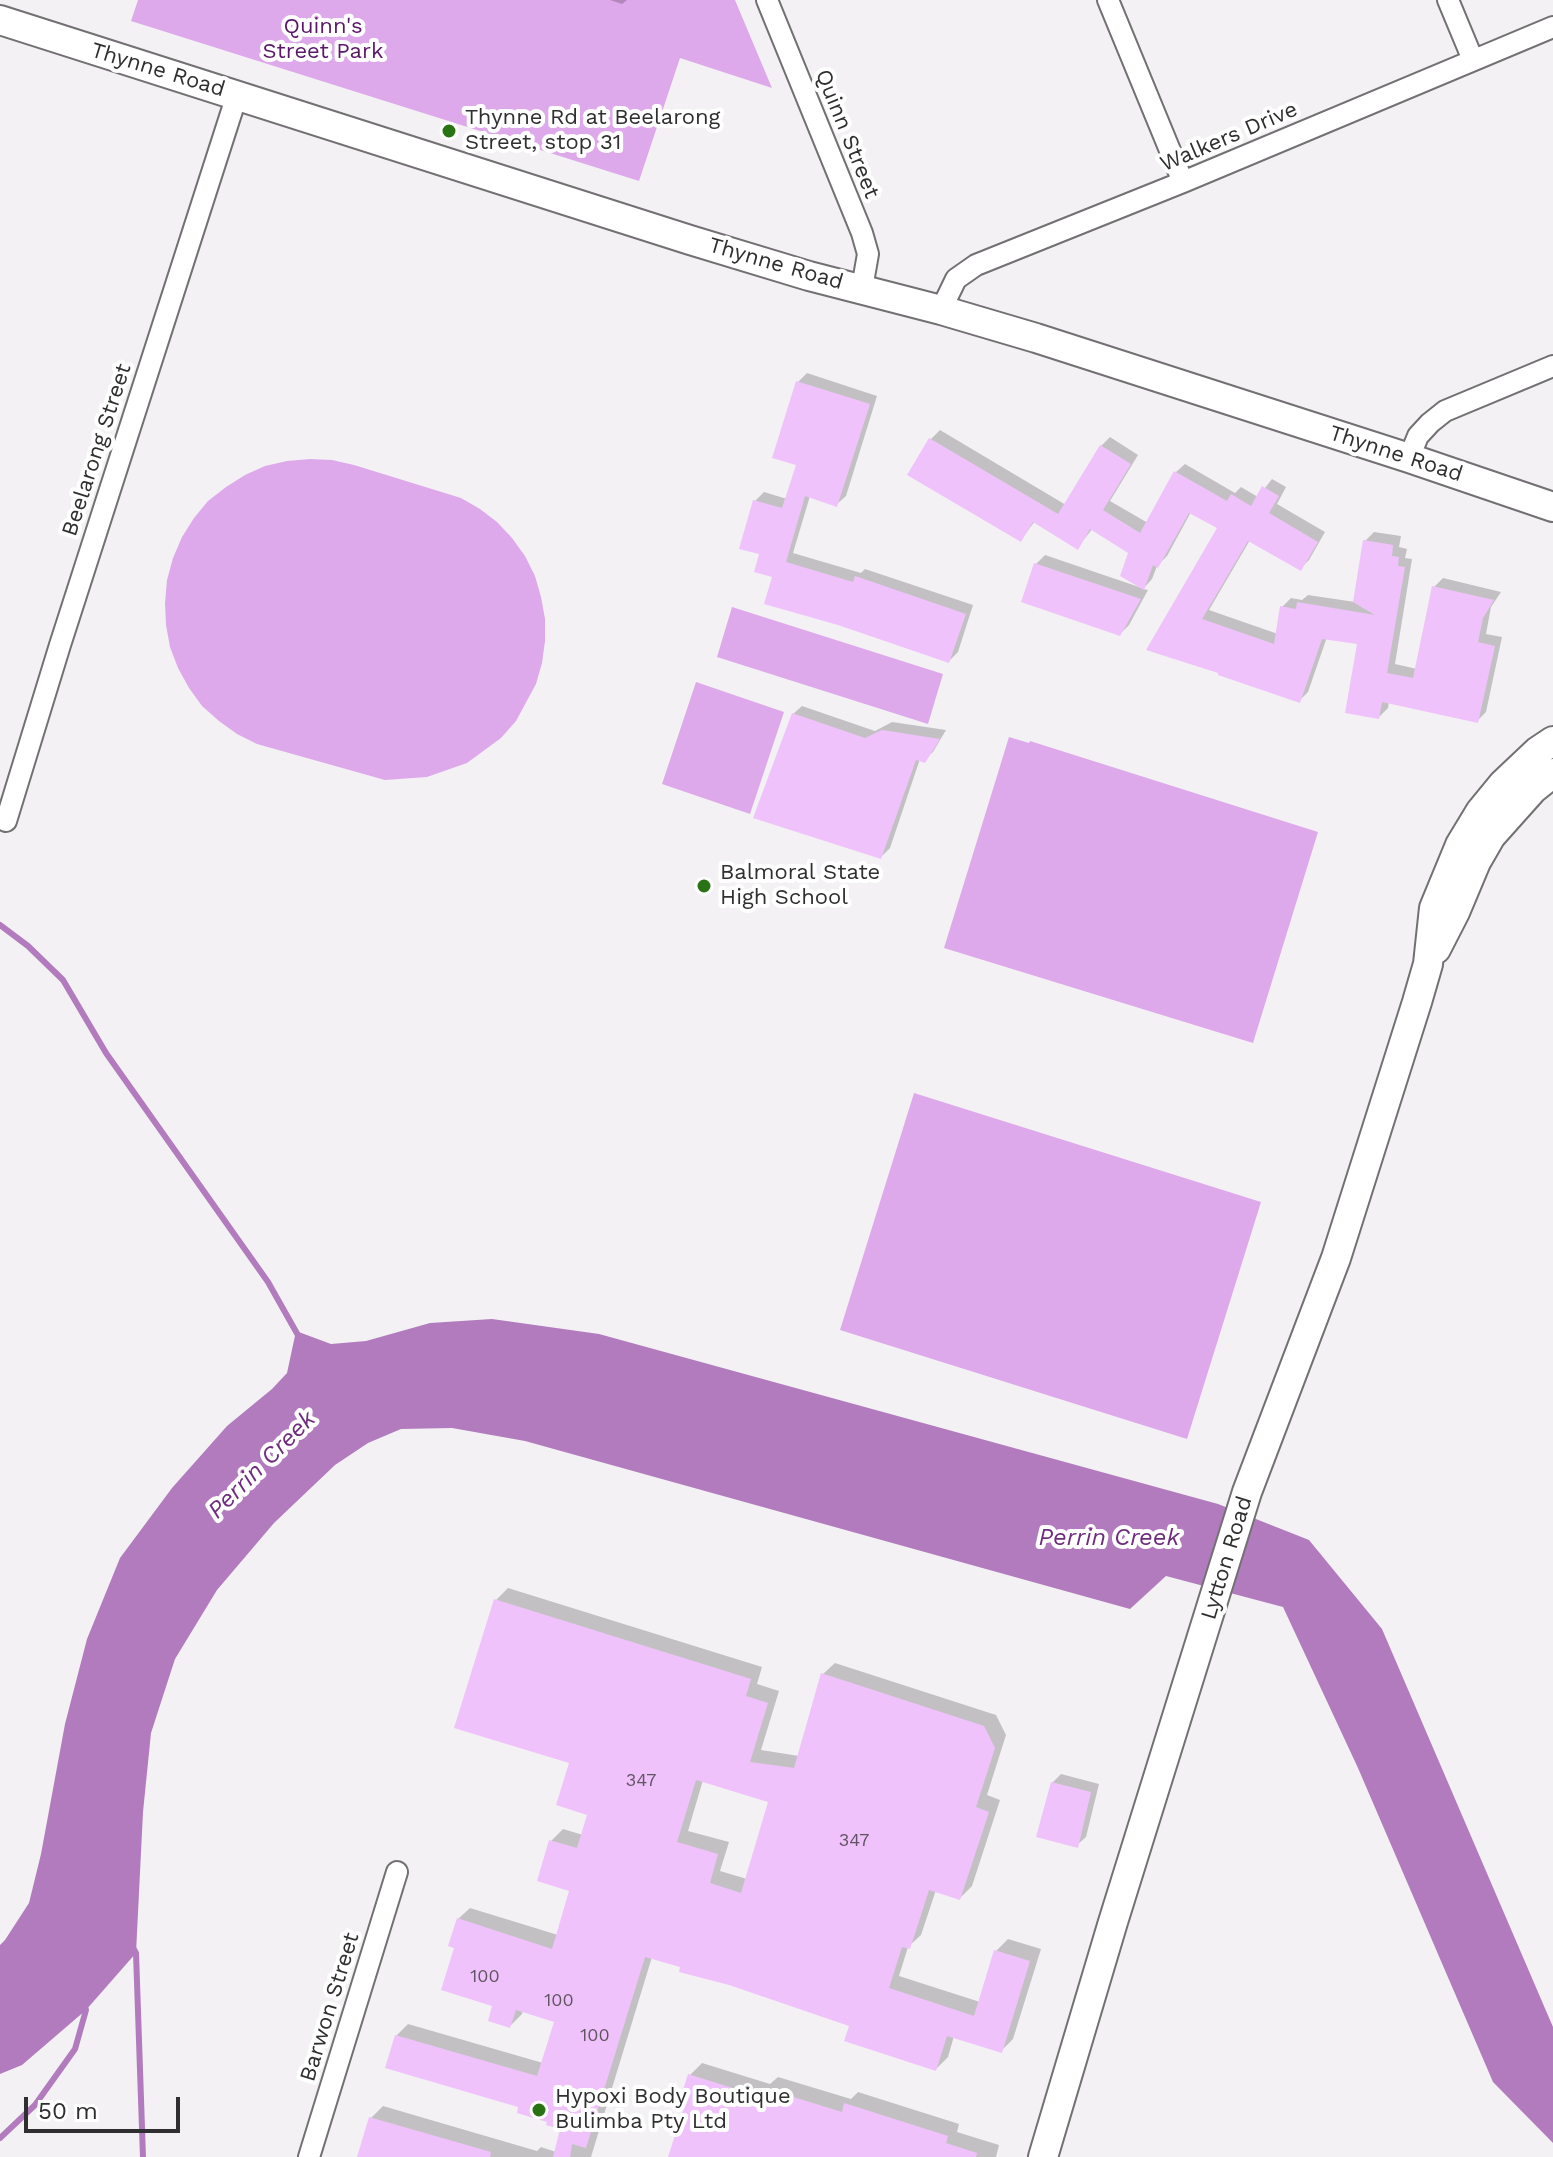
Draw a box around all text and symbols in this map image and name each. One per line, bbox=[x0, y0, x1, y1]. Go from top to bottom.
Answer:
park label: Quinn's Street Park bbox=[262, 14, 384, 66]
street label: Thynne Road bbox=[88, 37, 228, 103]
street label: Quinn Street bbox=[809, 66, 885, 202]
street label: Walkers Drive bbox=[1156, 96, 1302, 178]
place label: Thynne Rd at Beelarong Street, stop 31 bbox=[465, 105, 720, 156]
marker: Thynne Rd at Beelarong Street, stop 31 bbox=[440, 122, 458, 140]
street label: Thynne Road bbox=[706, 232, 846, 296]
street label: Beelarong Street bbox=[57, 360, 137, 540]
street label: Thynne Road bbox=[1326, 420, 1466, 488]
place label: Balmoral State High School bbox=[720, 860, 880, 912]
marker: Balmoral State High School bbox=[695, 877, 713, 895]
water label: Perrin Creek bbox=[202, 1405, 322, 1525]
street label: Lytton Road bbox=[1196, 1493, 1258, 1623]
water label: Perrin Creek bbox=[1039, 1524, 1179, 1552]
house number: 347 bbox=[626, 1770, 656, 1792]
house number: 347 bbox=[839, 1830, 869, 1852]
street label: Barwon Street bbox=[295, 1929, 365, 2085]
house number: 100 bbox=[470, 1966, 500, 1988]
house number: 100 bbox=[544, 1990, 574, 2012]
house number: 100 bbox=[580, 2025, 610, 2047]
scale bar bbox=[28, 2081, 184, 2131]
place label: Hypoxi Body Boutique Bulimba Pty Ltd bbox=[555, 2084, 791, 2136]
text: 50 m bbox=[38, 2097, 98, 2125]
marker: Hypoxi Body Boutique Bulimba Pty Ltd bbox=[530, 2101, 548, 2119]

